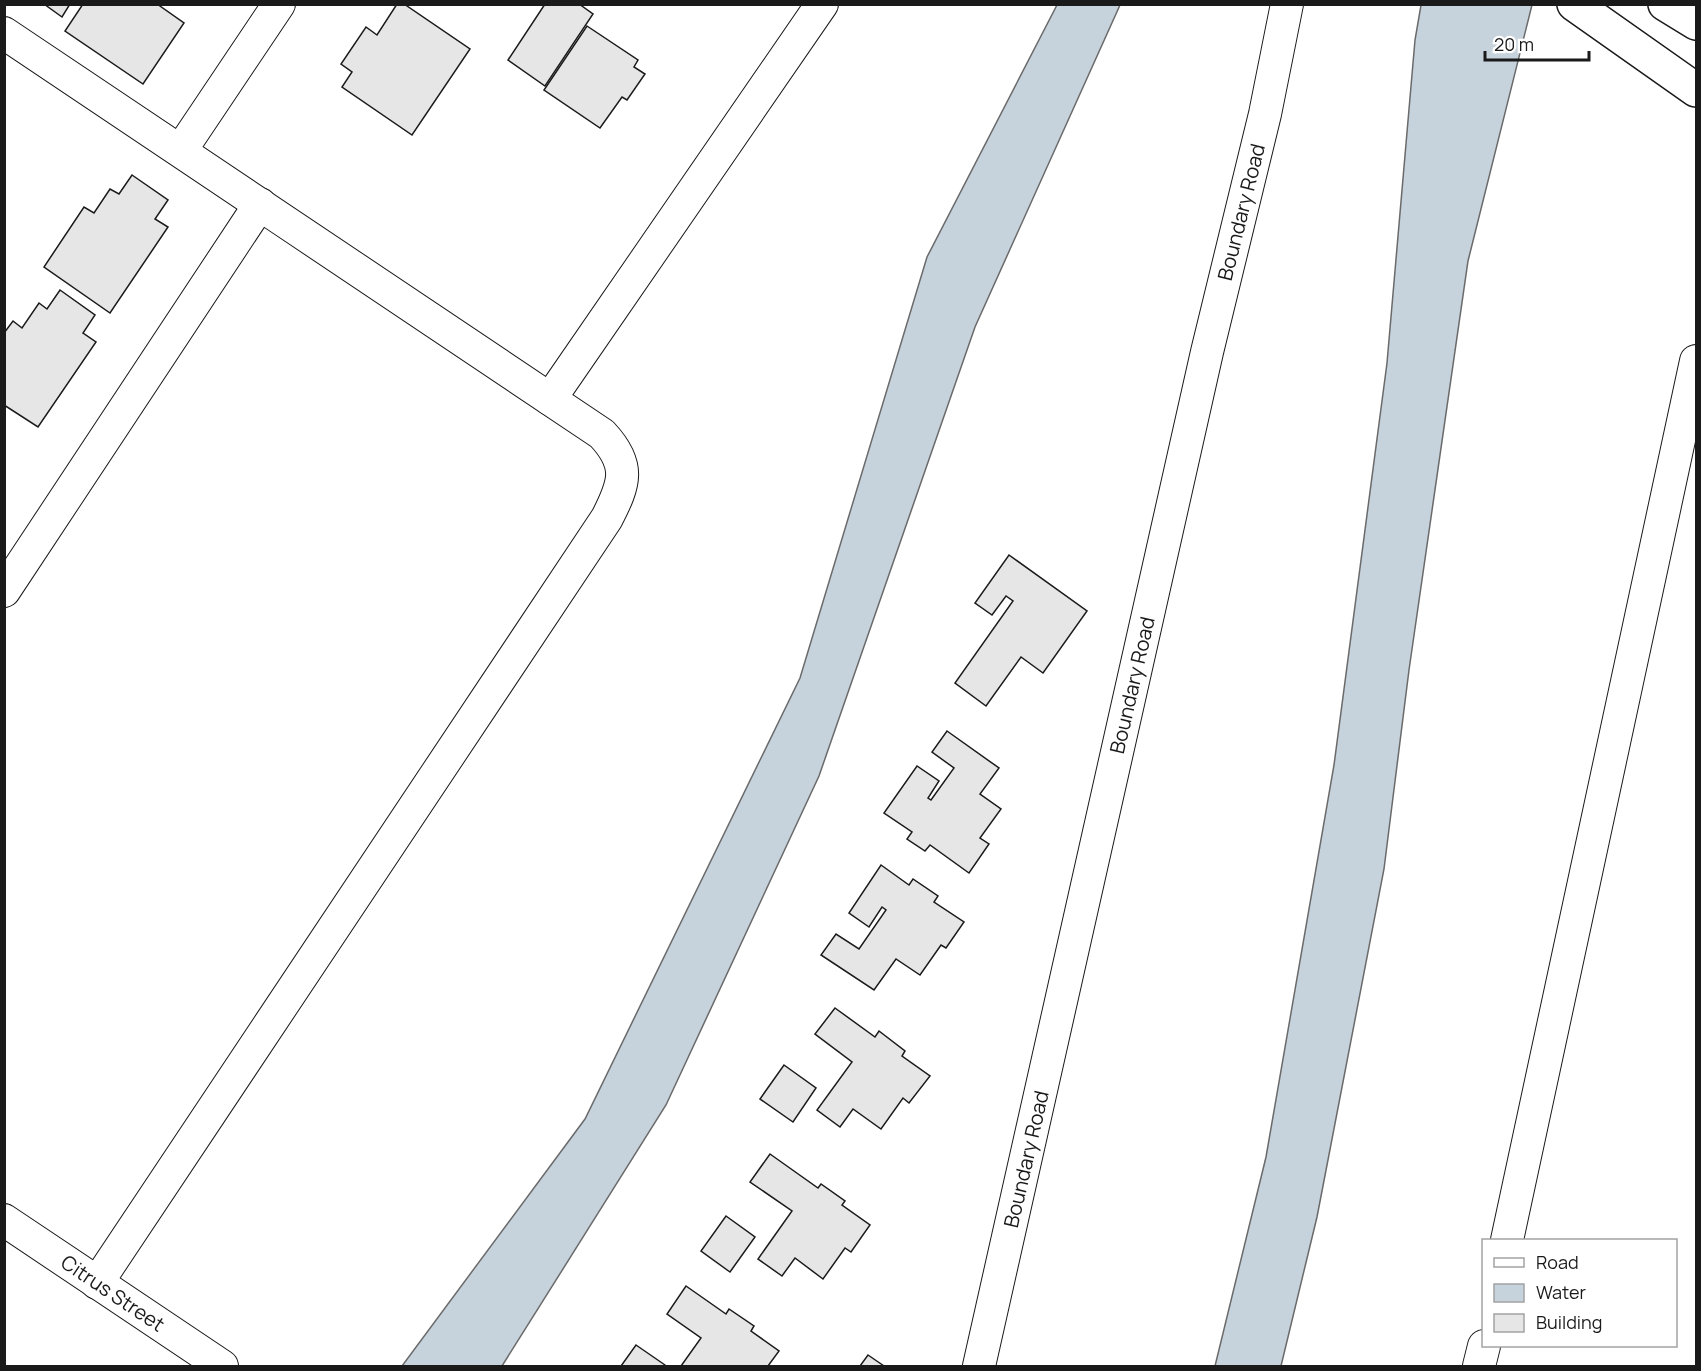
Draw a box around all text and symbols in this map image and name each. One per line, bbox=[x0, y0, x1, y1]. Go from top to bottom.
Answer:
scale bar bbox=[1485, 24, 1588, 62]
text: 20 m bbox=[1494, 32, 1534, 56]
street label: Boundary Road bbox=[1211, 141, 1271, 283]
street label: Boundary Road bbox=[1103, 614, 1161, 756]
street label: Boundary Road bbox=[997, 1088, 1055, 1230]
legend bbox=[1482, 1239, 1677, 1347]
street label: Citrus Street bbox=[56, 1248, 170, 1338]
text: Road bbox=[1536, 1250, 1579, 1274]
text: Water bbox=[1536, 1280, 1586, 1304]
text: Building bbox=[1536, 1310, 1602, 1334]

